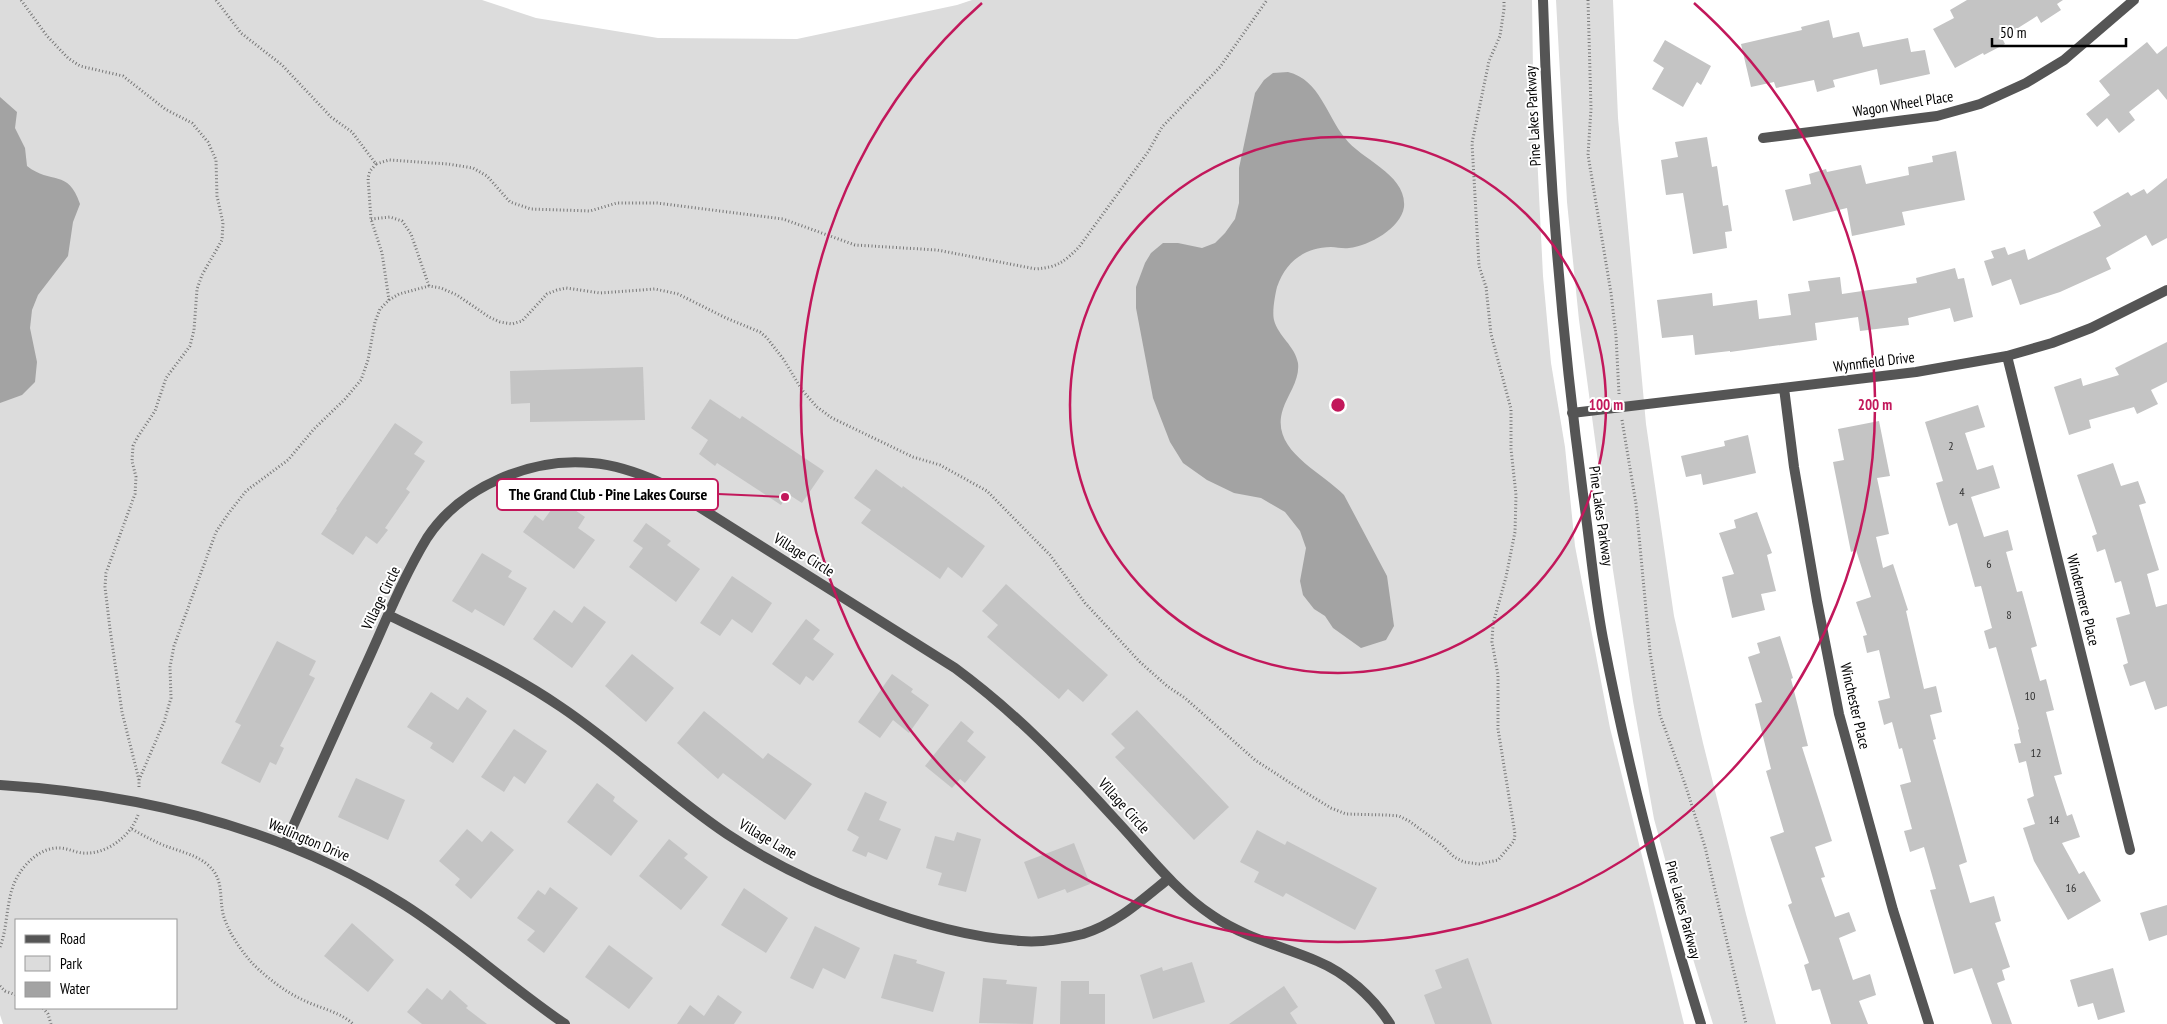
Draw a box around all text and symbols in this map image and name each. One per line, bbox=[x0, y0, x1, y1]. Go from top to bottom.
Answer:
scale bar bbox=[1992, 15, 2126, 47]
text: 50 m bbox=[2000, 23, 2026, 42]
street label: Pine Lakes Parkway bbox=[1520, 65, 1545, 167]
street label: Wagon Wheel Place bbox=[1851, 86, 1954, 121]
street label: Wynnfield Drive bbox=[1832, 347, 1916, 376]
text: 100 m bbox=[1589, 395, 1623, 414]
text: 200 m bbox=[1858, 395, 1892, 414]
centre of rings bbox=[1329, 396, 1347, 414]
house number: 2 bbox=[1948, 438, 1954, 453]
street label: Pine Lakes Parkway bbox=[1585, 465, 1618, 568]
callout: The Grand Club - Pine Lakes Course bbox=[497, 479, 718, 510]
text: The Grand Club - Pine Lakes Course bbox=[509, 484, 707, 504]
house number: 4 bbox=[1959, 484, 1965, 499]
street label: Village Circle bbox=[769, 528, 838, 581]
street label: Windermere Place bbox=[2063, 552, 2104, 648]
house number: 6 bbox=[1986, 556, 1992, 571]
street label: Village Circle bbox=[357, 563, 404, 634]
house number: 8 bbox=[2006, 607, 2012, 622]
street label: Winchester Place bbox=[1836, 661, 1875, 751]
house number: 10 bbox=[2025, 688, 2035, 703]
house number: 12 bbox=[2031, 745, 2041, 760]
street label: Village Circle bbox=[1094, 773, 1154, 837]
house number: 14 bbox=[2049, 812, 2060, 827]
street label: Wellington Drive bbox=[266, 814, 353, 865]
street label: Village Lane bbox=[735, 814, 801, 863]
street label: Pine Lakes Parkway bbox=[1661, 859, 1706, 961]
house number: 16 bbox=[2066, 880, 2076, 895]
legend bbox=[15, 919, 178, 1009]
text: Road bbox=[60, 929, 86, 948]
text: Park bbox=[60, 954, 82, 973]
text: Water bbox=[60, 979, 91, 998]

